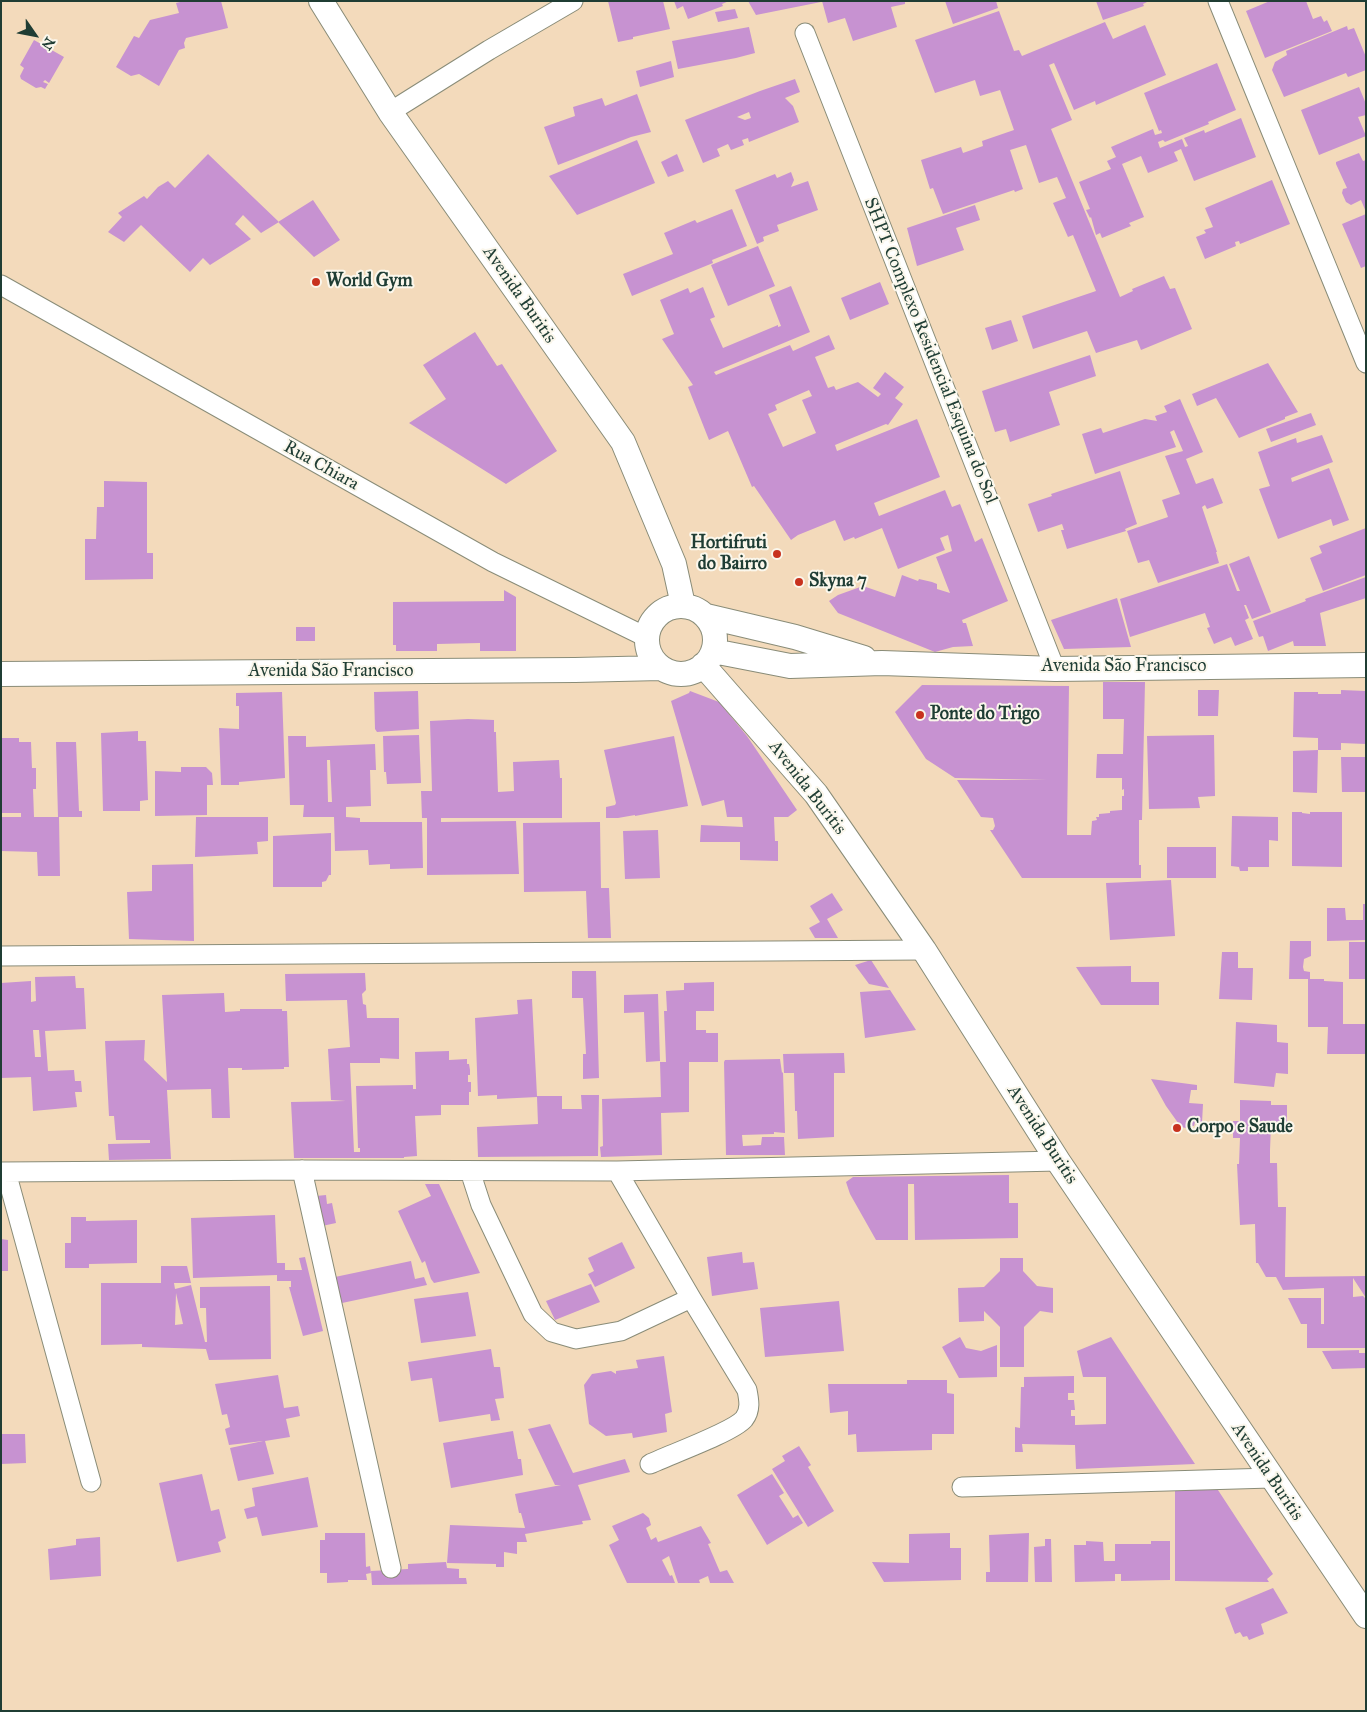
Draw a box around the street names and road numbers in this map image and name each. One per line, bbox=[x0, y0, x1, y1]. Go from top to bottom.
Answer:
street label: SHPT Complexo Residencial Esquina do Sol bbox=[859, 195, 1001, 507]
street label: Avenida Buritis bbox=[478, 242, 560, 348]
street label: Rua Chiara bbox=[280, 436, 362, 496]
street label: Avenida São Francisco bbox=[1042, 656, 1206, 678]
street label: Avenida São Francisco bbox=[249, 661, 413, 683]
street label: Avenida Buritis bbox=[764, 737, 850, 839]
street label: Avenida Buritis bbox=[1002, 1082, 1082, 1188]
street label: Avenida Buritis bbox=[1226, 1419, 1308, 1525]

